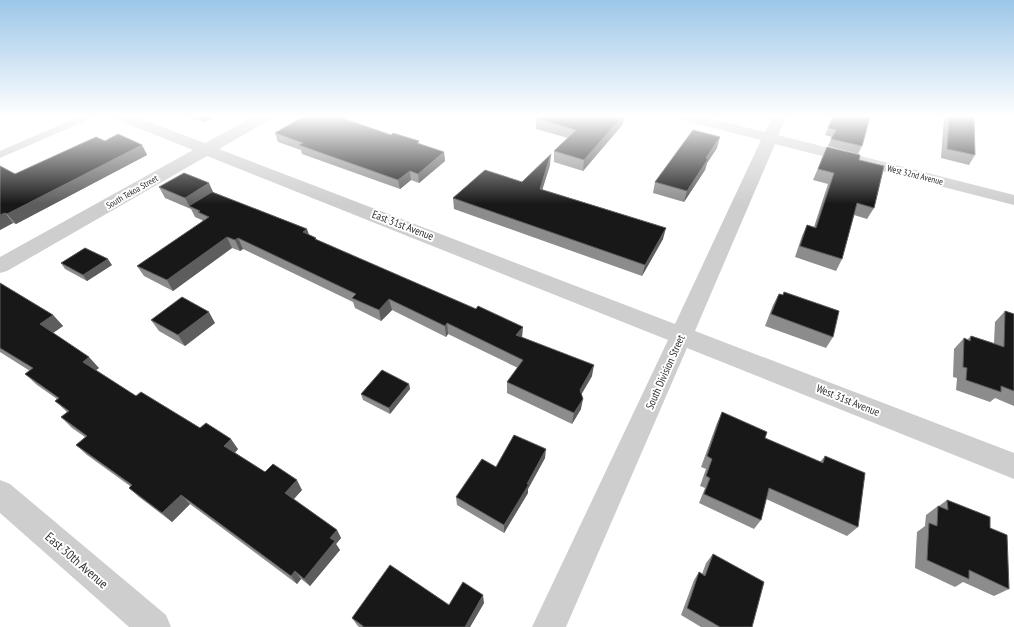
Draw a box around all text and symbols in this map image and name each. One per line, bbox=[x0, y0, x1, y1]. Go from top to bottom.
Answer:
street label: West 32nd Avenue bbox=[886, 162, 944, 187]
street label: South Tekoa Street bbox=[104, 172, 160, 211]
street label: East 31st Avenue bbox=[370, 207, 436, 243]
street label: South Division Street bbox=[642, 333, 688, 411]
street label: West 31st Avenue bbox=[814, 381, 882, 419]
street label: East 30th Avenue bbox=[42, 528, 112, 592]

